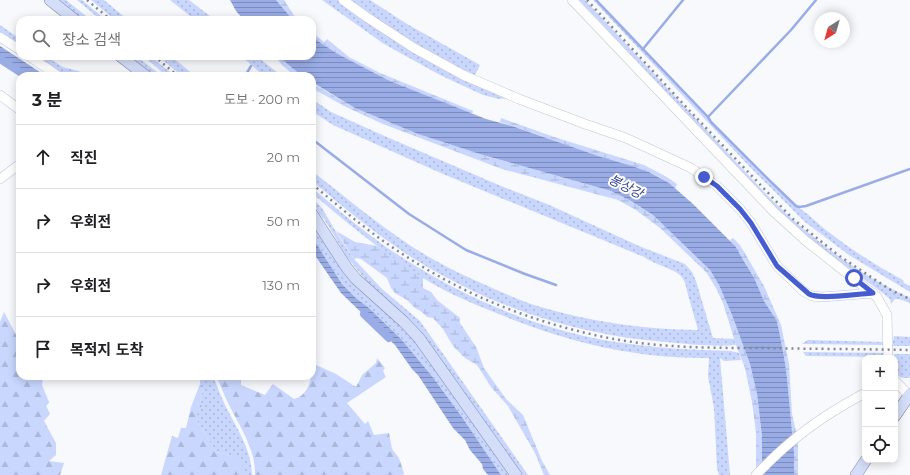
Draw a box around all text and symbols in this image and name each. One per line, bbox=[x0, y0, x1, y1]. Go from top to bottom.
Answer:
north arrow bbox=[814, 12, 850, 48]
search box bbox=[16, 16, 316, 60]
icon: search bbox=[30, 27, 52, 49]
text: 장소 검색 bbox=[62, 30, 121, 49]
text: 3 분 bbox=[32, 90, 63, 110]
text: 도보 · 200 m bbox=[224, 91, 300, 107]
icon: ahead bbox=[32, 146, 54, 168]
text: 직진 bbox=[70, 148, 98, 167]
text: 20 m bbox=[267, 149, 300, 165]
route end bbox=[695, 168, 713, 186]
water label: 봉상강 bbox=[606, 171, 647, 202]
icon: right bbox=[32, 210, 54, 232]
text: 우회전 bbox=[70, 212, 111, 231]
text: 50 m bbox=[267, 213, 300, 229]
route start bbox=[845, 269, 863, 287]
icon: right bbox=[32, 274, 54, 296]
text: 우회전 bbox=[70, 276, 111, 295]
text: 130 m bbox=[262, 277, 300, 293]
icon: arrive bbox=[32, 338, 54, 360]
text: 목적지 도착 bbox=[70, 340, 143, 359]
map controls bbox=[862, 355, 898, 463]
button: + bbox=[862, 355, 898, 391]
button: − bbox=[862, 391, 898, 427]
button: locate bbox=[862, 427, 898, 463]

